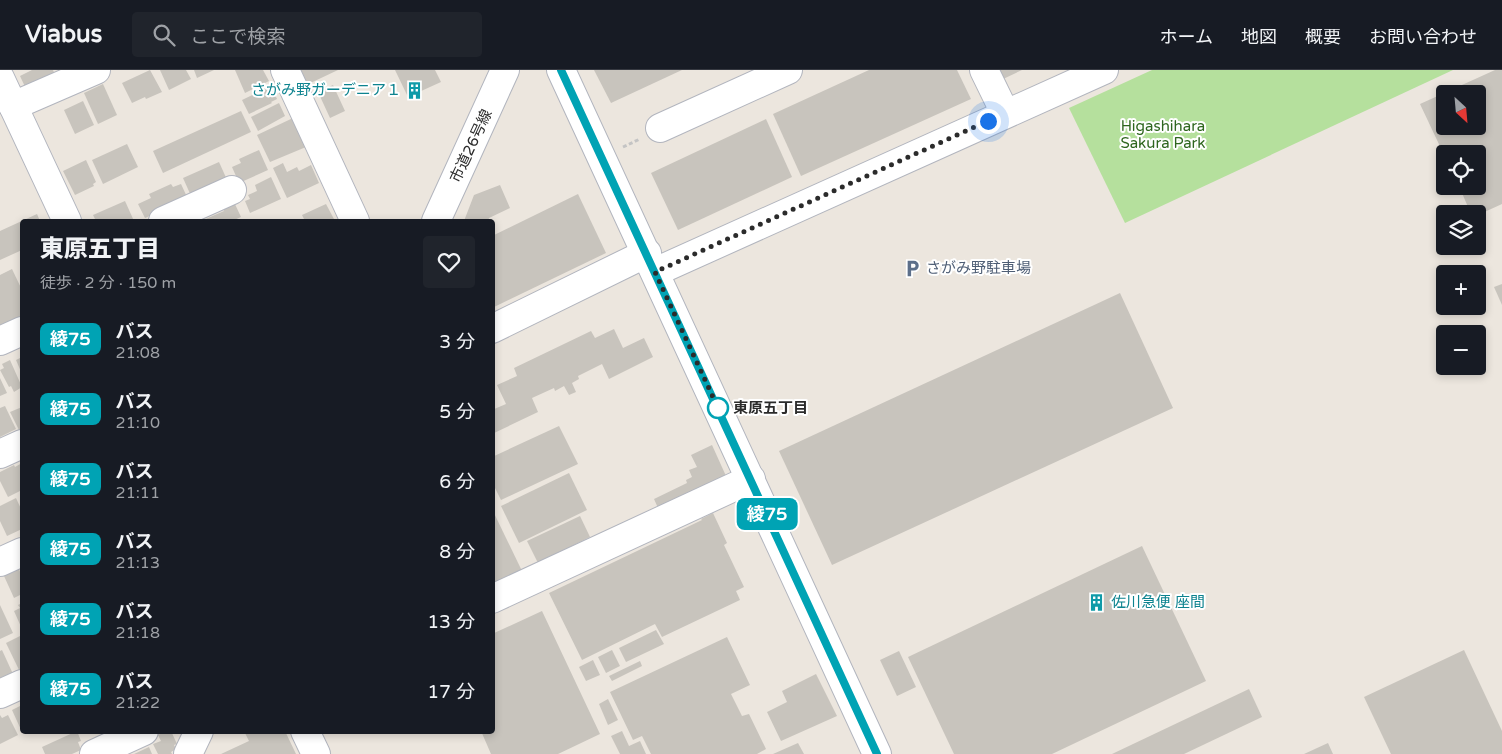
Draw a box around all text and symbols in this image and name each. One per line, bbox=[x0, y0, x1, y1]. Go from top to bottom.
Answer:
search box bbox=[132, 12, 482, 57]
text: Viabus bbox=[25, 20, 102, 49]
icon: search bbox=[150, 21, 178, 49]
text: ここで検索 bbox=[190, 26, 285, 48]
text: ホーム bbox=[1160, 26, 1213, 48]
text: 地図 bbox=[1241, 26, 1277, 48]
text: 概要 bbox=[1305, 26, 1341, 48]
text: お問い合わせ bbox=[1369, 26, 1477, 48]
building icon: さがみ野ガーデニア１ bbox=[405, 80, 425, 100]
place label: さがみ野ガーデニア１ bbox=[251, 81, 401, 99]
north arrow bbox=[1436, 85, 1486, 135]
map controls bbox=[1436, 85, 1486, 375]
street label: 市道26号線 bbox=[446, 106, 496, 186]
your location bbox=[976, 109, 1001, 134]
park label: Higashihara Sakura Park bbox=[1120, 117, 1206, 152]
button: locate bbox=[1436, 145, 1486, 195]
button: layers bbox=[1436, 205, 1486, 255]
text: 東原五丁目 bbox=[40, 235, 160, 264]
button: heart bbox=[423, 236, 475, 288]
parking icon: さがみ野駐車場 bbox=[902, 258, 922, 278]
place label: さがみ野駐車場 bbox=[926, 259, 1031, 277]
button: + bbox=[1436, 265, 1486, 315]
text: 徒歩 · 2 分 · 150 m bbox=[40, 273, 176, 293]
text: バス bbox=[116, 321, 154, 343]
button: − bbox=[1436, 325, 1486, 375]
text: 綾75 bbox=[50, 328, 91, 350]
text: 3 分 bbox=[439, 331, 475, 353]
text: 21:08 bbox=[116, 343, 160, 363]
text: バス bbox=[116, 391, 154, 413]
marker: 東原五丁目 bbox=[707, 397, 729, 419]
text: 綾75 bbox=[50, 398, 91, 420]
place label: 東原五丁目 bbox=[733, 399, 808, 417]
text: 5 分 bbox=[439, 401, 475, 423]
text: 21:10 bbox=[116, 413, 160, 433]
text: バス bbox=[116, 461, 154, 483]
text: 綾75 bbox=[50, 468, 91, 490]
text: 6 分 bbox=[439, 471, 475, 493]
text: 21:11 bbox=[116, 483, 160, 503]
line badge: 綾75 bbox=[738, 498, 796, 530]
text: 綾75 bbox=[747, 503, 787, 525]
text: バス bbox=[116, 531, 154, 553]
text: 綾75 bbox=[50, 538, 91, 560]
text: 8 分 bbox=[439, 541, 475, 563]
text: 21:13 bbox=[116, 553, 160, 573]
building icon: 佐川急便 座間 bbox=[1087, 592, 1107, 612]
place label: 佐川急便 座間 bbox=[1111, 593, 1205, 611]
text: バス bbox=[116, 601, 154, 623]
text: 綾75 bbox=[50, 608, 91, 630]
text: 13 分 bbox=[427, 611, 475, 633]
text: 21:18 bbox=[116, 623, 160, 643]
text: バス bbox=[116, 671, 154, 693]
text: 綾75 bbox=[50, 678, 91, 700]
text: 17 分 bbox=[427, 681, 475, 703]
text: 21:22 bbox=[116, 693, 160, 713]

